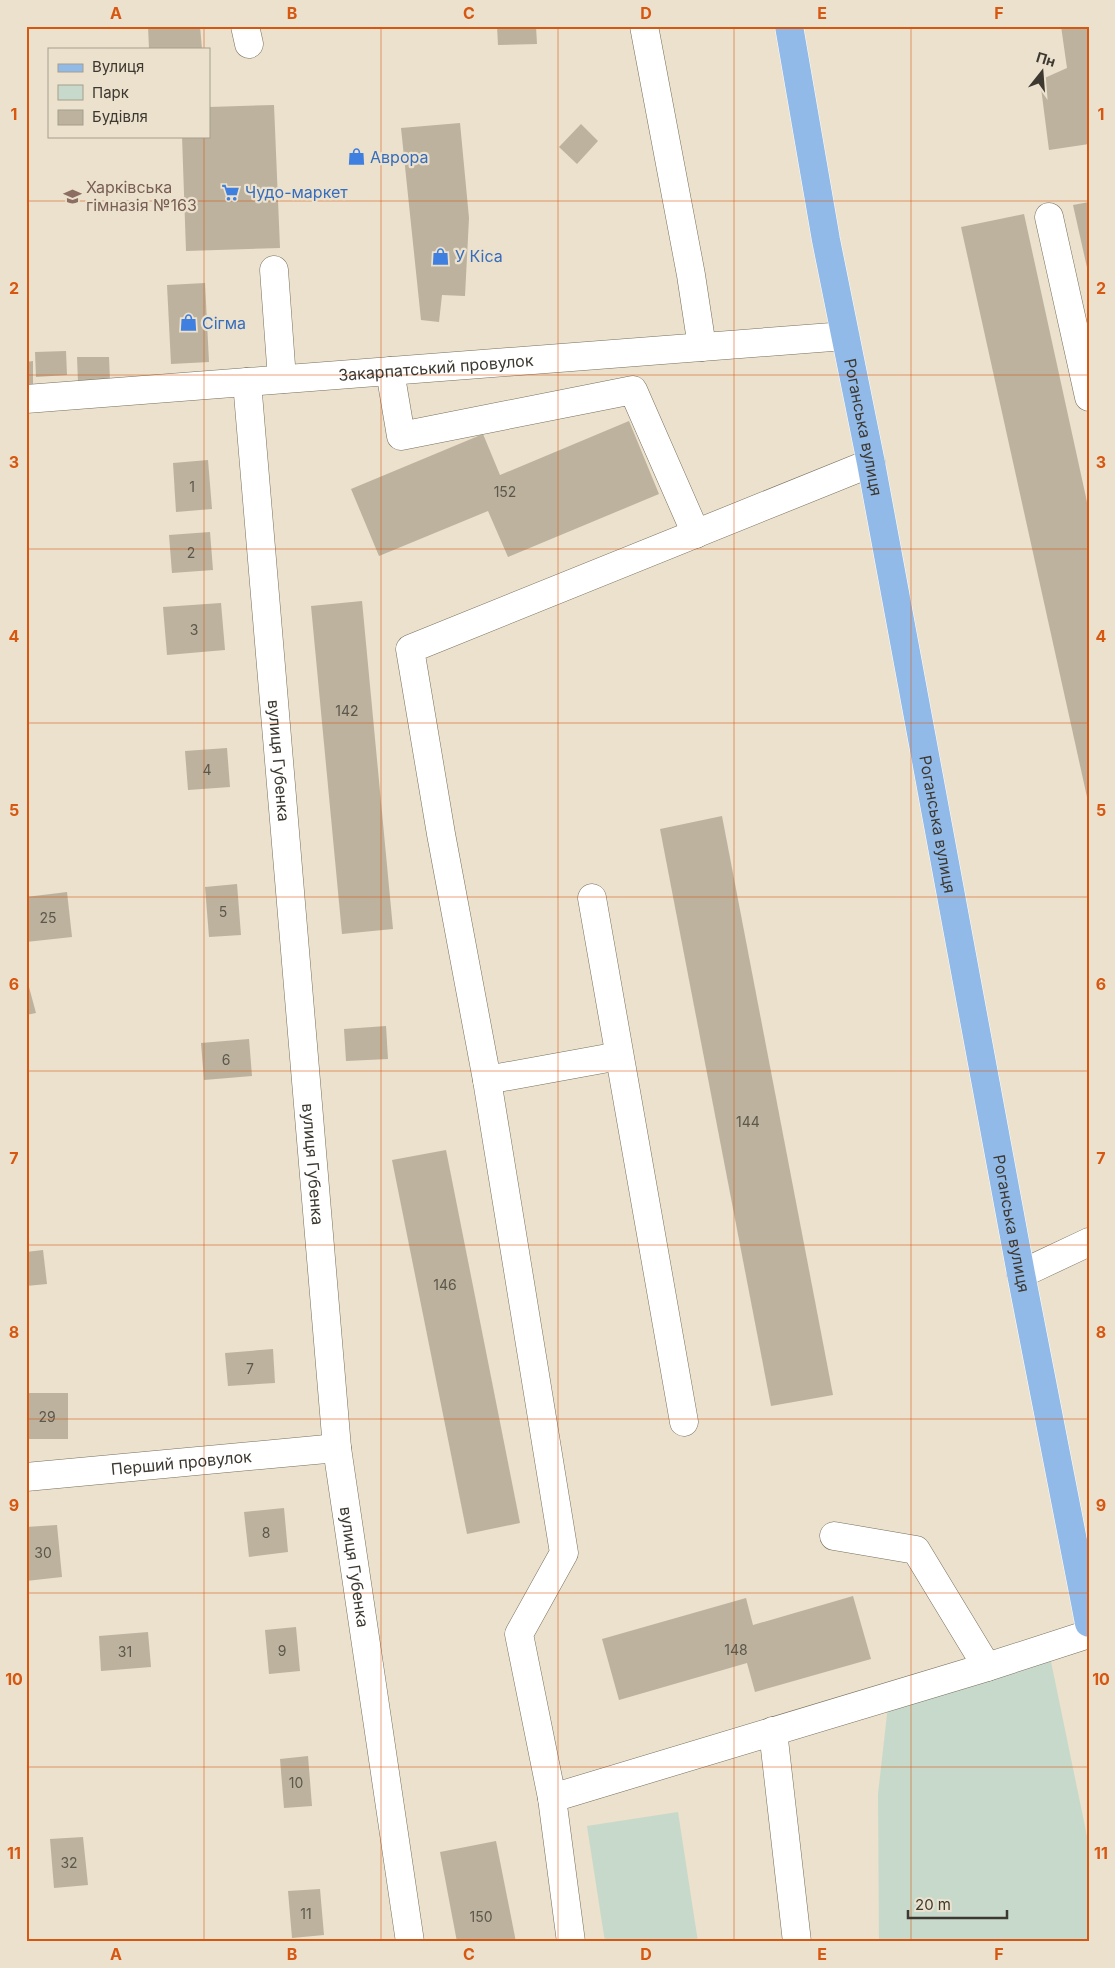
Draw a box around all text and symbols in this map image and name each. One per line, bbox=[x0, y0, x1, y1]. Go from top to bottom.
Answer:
text: A bbox=[110, 3, 122, 23]
text: B bbox=[287, 3, 297, 23]
text: C bbox=[463, 3, 475, 23]
text: D bbox=[640, 3, 652, 23]
text: E bbox=[817, 3, 827, 23]
text: F bbox=[994, 3, 1004, 23]
legend bbox=[48, 48, 210, 138]
north arrow bbox=[1018, 48, 1068, 98]
text: Пн bbox=[1034, 48, 1058, 70]
text: Вулиця bbox=[92, 57, 144, 76]
text: Парк bbox=[92, 83, 129, 102]
text: 1 bbox=[11, 104, 17, 124]
text: 1 bbox=[1098, 104, 1104, 124]
text: Будівля bbox=[92, 107, 148, 126]
shop icon: Аврора bbox=[346, 147, 366, 167]
place label: Аврора bbox=[370, 147, 428, 167]
place label: Харківська гімназія №163 bbox=[86, 177, 197, 215]
supermarket icon: Чудо-маркет bbox=[221, 182, 241, 202]
place label: Чудо-маркет bbox=[245, 182, 348, 202]
school or university icon: Харківська гімназія №163 bbox=[62, 186, 82, 206]
shop icon: У Кіса bbox=[431, 246, 451, 266]
place label: У Кіса bbox=[455, 246, 503, 266]
text: 2 bbox=[9, 278, 19, 298]
text: 2 bbox=[1096, 278, 1106, 298]
shop icon: Сігма bbox=[178, 313, 198, 333]
place label: Сігма bbox=[202, 313, 246, 333]
street label: Закарпатський провулок bbox=[337, 350, 534, 385]
street label: Роганська вулиця bbox=[840, 357, 887, 498]
text: 3 bbox=[9, 452, 19, 472]
text: 3 bbox=[1096, 452, 1106, 472]
house number: 1 bbox=[189, 478, 195, 495]
house number: 152 bbox=[494, 483, 516, 500]
house number: 2 bbox=[187, 544, 195, 561]
house number: 3 bbox=[190, 621, 198, 638]
text: 4 bbox=[9, 626, 20, 646]
text: 4 bbox=[1096, 626, 1107, 646]
street label: вулиця Губенка bbox=[264, 699, 294, 822]
house number: 142 bbox=[335, 702, 359, 719]
street label: Роганська вулиця bbox=[915, 754, 960, 895]
house number: 4 bbox=[202, 761, 212, 778]
text: 5 bbox=[9, 800, 19, 820]
text: 5 bbox=[1096, 800, 1106, 820]
house number: 5 bbox=[219, 903, 227, 920]
house number: 25 bbox=[39, 909, 57, 926]
text: 6 bbox=[9, 974, 19, 994]
text: 6 bbox=[1096, 974, 1106, 994]
house number: 6 bbox=[222, 1051, 230, 1068]
street label: вулиця Губенка bbox=[298, 1103, 328, 1226]
house number: 144 bbox=[736, 1113, 760, 1130]
text: 7 bbox=[9, 1148, 19, 1168]
text: 7 bbox=[1096, 1148, 1106, 1168]
street label: Роганська вулиця bbox=[989, 1153, 1034, 1294]
house number: 146 bbox=[433, 1276, 457, 1293]
text: 8 bbox=[9, 1322, 19, 1342]
text: 8 bbox=[1096, 1322, 1106, 1342]
house number: 7 bbox=[246, 1360, 254, 1377]
house number: 29 bbox=[38, 1408, 56, 1425]
street label: Перший провулок bbox=[110, 1446, 253, 1479]
text: 9 bbox=[9, 1495, 19, 1515]
text: 9 bbox=[1096, 1495, 1106, 1515]
street label: вулиця Губенка bbox=[336, 1505, 373, 1629]
house number: 8 bbox=[262, 1524, 270, 1541]
house number: 30 bbox=[34, 1544, 52, 1561]
house number: 148 bbox=[724, 1641, 748, 1658]
house number: 9 bbox=[278, 1642, 286, 1659]
house number: 31 bbox=[118, 1643, 132, 1660]
text: 10 bbox=[5, 1669, 23, 1689]
text: 10 bbox=[1092, 1669, 1110, 1689]
house number: 10 bbox=[289, 1774, 303, 1791]
text: 11 bbox=[7, 1843, 21, 1863]
text: 11 bbox=[1094, 1843, 1108, 1863]
house number: 32 bbox=[60, 1854, 78, 1871]
scale bar bbox=[908, 1888, 1006, 1920]
text: 20 m bbox=[915, 1895, 951, 1914]
house number: 11 bbox=[300, 1905, 312, 1922]
house number: 150 bbox=[469, 1908, 493, 1925]
text: A bbox=[110, 1944, 122, 1964]
text: B bbox=[287, 1944, 297, 1964]
text: C bbox=[463, 1944, 475, 1964]
text: D bbox=[640, 1944, 652, 1964]
text: E bbox=[817, 1944, 827, 1964]
text: F bbox=[994, 1944, 1004, 1964]

